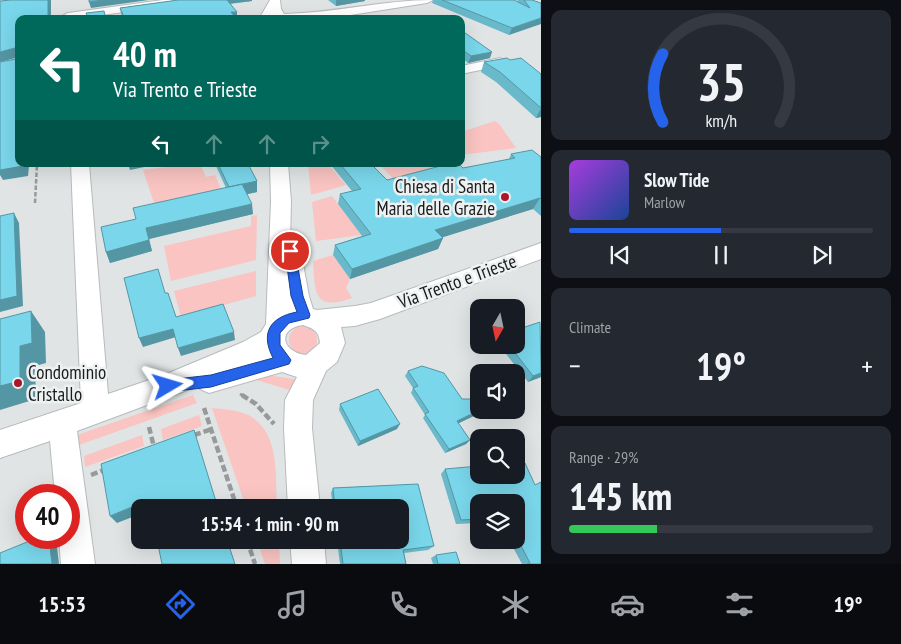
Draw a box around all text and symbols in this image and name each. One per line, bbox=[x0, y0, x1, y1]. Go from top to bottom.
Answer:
text: 40 m bbox=[113, 31, 177, 77]
icon: left bbox=[30, 35, 95, 100]
text: 35 bbox=[696, 48, 746, 115]
text: Via Trento e Trieste bbox=[113, 75, 257, 103]
text: km/h bbox=[705, 109, 737, 132]
icon: left bbox=[147, 130, 175, 158]
icon: ahead bbox=[200, 130, 228, 158]
icon: ahead bbox=[253, 130, 281, 158]
icon: right bbox=[306, 130, 334, 158]
text: Slow Tide bbox=[644, 168, 709, 192]
place label: Chiesa di Santa Maria delle Grazie bbox=[377, 174, 495, 220]
marker: Chiesa di Santa Maria delle Grazie bbox=[499, 191, 511, 203]
text: Marlow bbox=[644, 192, 685, 212]
pin bbox=[269, 230, 311, 272]
icon: arrive bbox=[276, 237, 304, 265]
icon: previous bbox=[606, 241, 634, 269]
icon: pause bbox=[707, 241, 735, 269]
icon: next bbox=[808, 241, 836, 269]
street label: Via Trento e Trieste bbox=[393, 248, 520, 314]
north arrow bbox=[470, 299, 525, 354]
map controls bbox=[470, 299, 525, 549]
text: Climate bbox=[569, 317, 611, 337]
text: 19° bbox=[696, 341, 746, 390]
text: − bbox=[569, 347, 581, 384]
text: + bbox=[861, 347, 873, 384]
position arrow bbox=[141, 359, 193, 411]
place label: Condominio Cristallo bbox=[28, 360, 106, 406]
button: sound bbox=[470, 364, 525, 419]
marker: Condominio Cristallo bbox=[12, 377, 24, 389]
button: search bbox=[470, 429, 525, 484]
text: Range · 29% bbox=[569, 447, 638, 467]
text: 145 km bbox=[569, 471, 672, 520]
speed limit sign: 40 bbox=[15, 484, 80, 549]
button: layers bbox=[470, 494, 525, 549]
text: 15:54 · 1 min · 90 m bbox=[201, 512, 339, 536]
icon: directions bbox=[163, 587, 198, 622]
icon: music bbox=[275, 587, 310, 622]
icon: phone bbox=[386, 587, 421, 622]
icon: climate bbox=[498, 587, 533, 622]
icon: car bbox=[610, 587, 645, 622]
icon: filters bbox=[722, 587, 757, 622]
text: 15:53 bbox=[38, 590, 86, 618]
text: 19° bbox=[833, 590, 863, 618]

